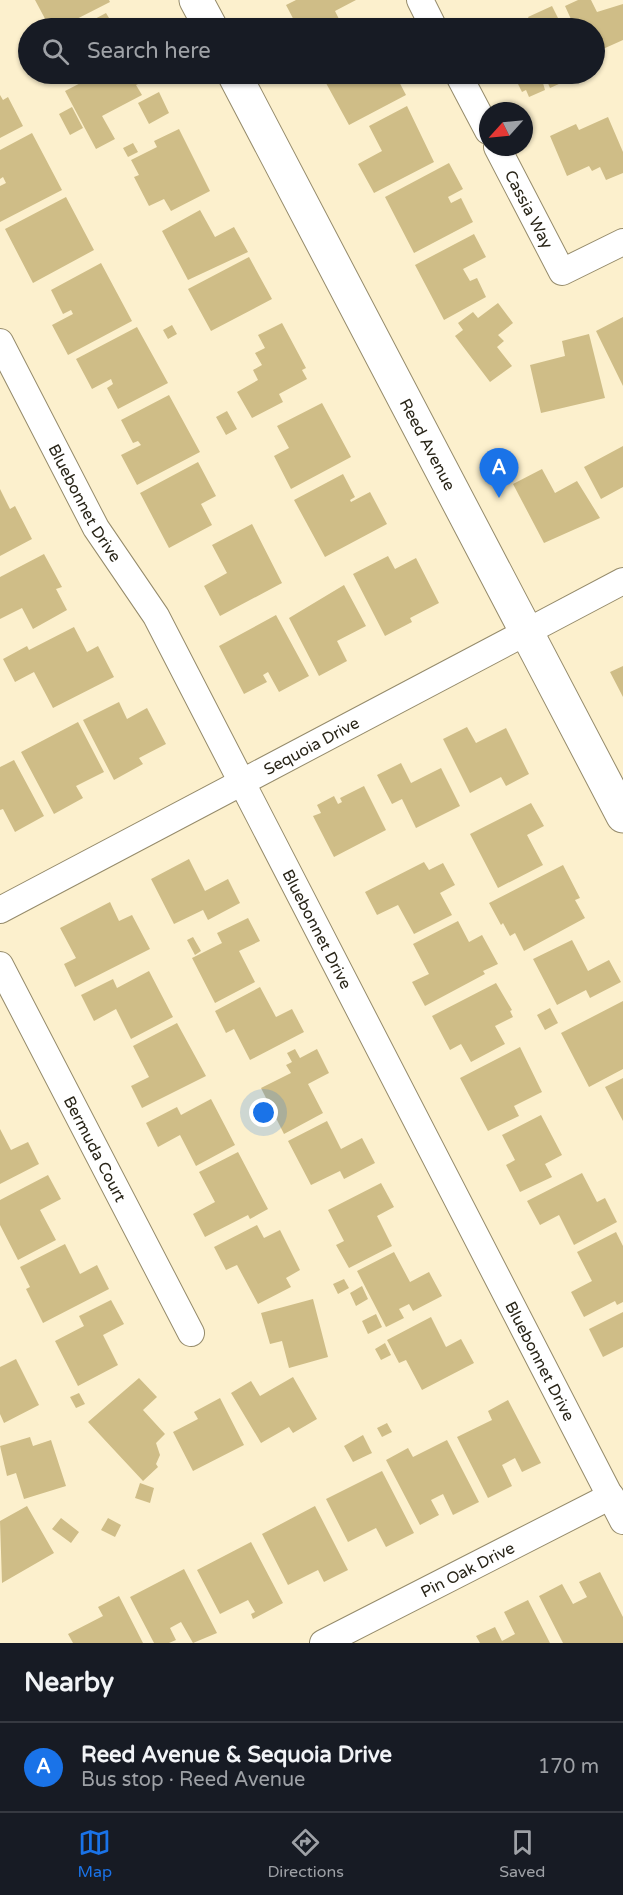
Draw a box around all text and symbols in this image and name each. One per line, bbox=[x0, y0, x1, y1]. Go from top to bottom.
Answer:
search box bbox=[18, 18, 605, 84]
icon: search bbox=[39, 35, 72, 68]
text: Search here bbox=[87, 38, 211, 64]
north arrow bbox=[479, 102, 533, 156]
street label: Cassia Way bbox=[500, 167, 557, 253]
street label: Reed Avenue bbox=[395, 395, 460, 494]
street label: Bluebonnet Drive bbox=[43, 441, 125, 566]
pin: A bbox=[480, 448, 518, 498]
street label: Sequoia Drive bbox=[261, 713, 363, 780]
street label: Bluebonnet Drive bbox=[277, 866, 356, 993]
street label: Bermuda Court bbox=[59, 1093, 130, 1205]
your location bbox=[249, 1098, 278, 1127]
street label: Bluebonnet Drive bbox=[500, 1298, 579, 1425]
street label: Pin Oak Drive bbox=[417, 1538, 518, 1602]
text: Nearby bbox=[24, 1667, 114, 1698]
text: Reed Avenue & Sequoia Drive bbox=[81, 1742, 392, 1768]
text: A bbox=[36, 1755, 51, 1779]
text: 170 m bbox=[538, 1755, 599, 1779]
text: Bus stop · Reed Avenue bbox=[81, 1768, 305, 1792]
tab: Map bbox=[78, 1826, 112, 1882]
tab: Directions bbox=[267, 1826, 344, 1882]
tab: Saved bbox=[499, 1826, 545, 1882]

